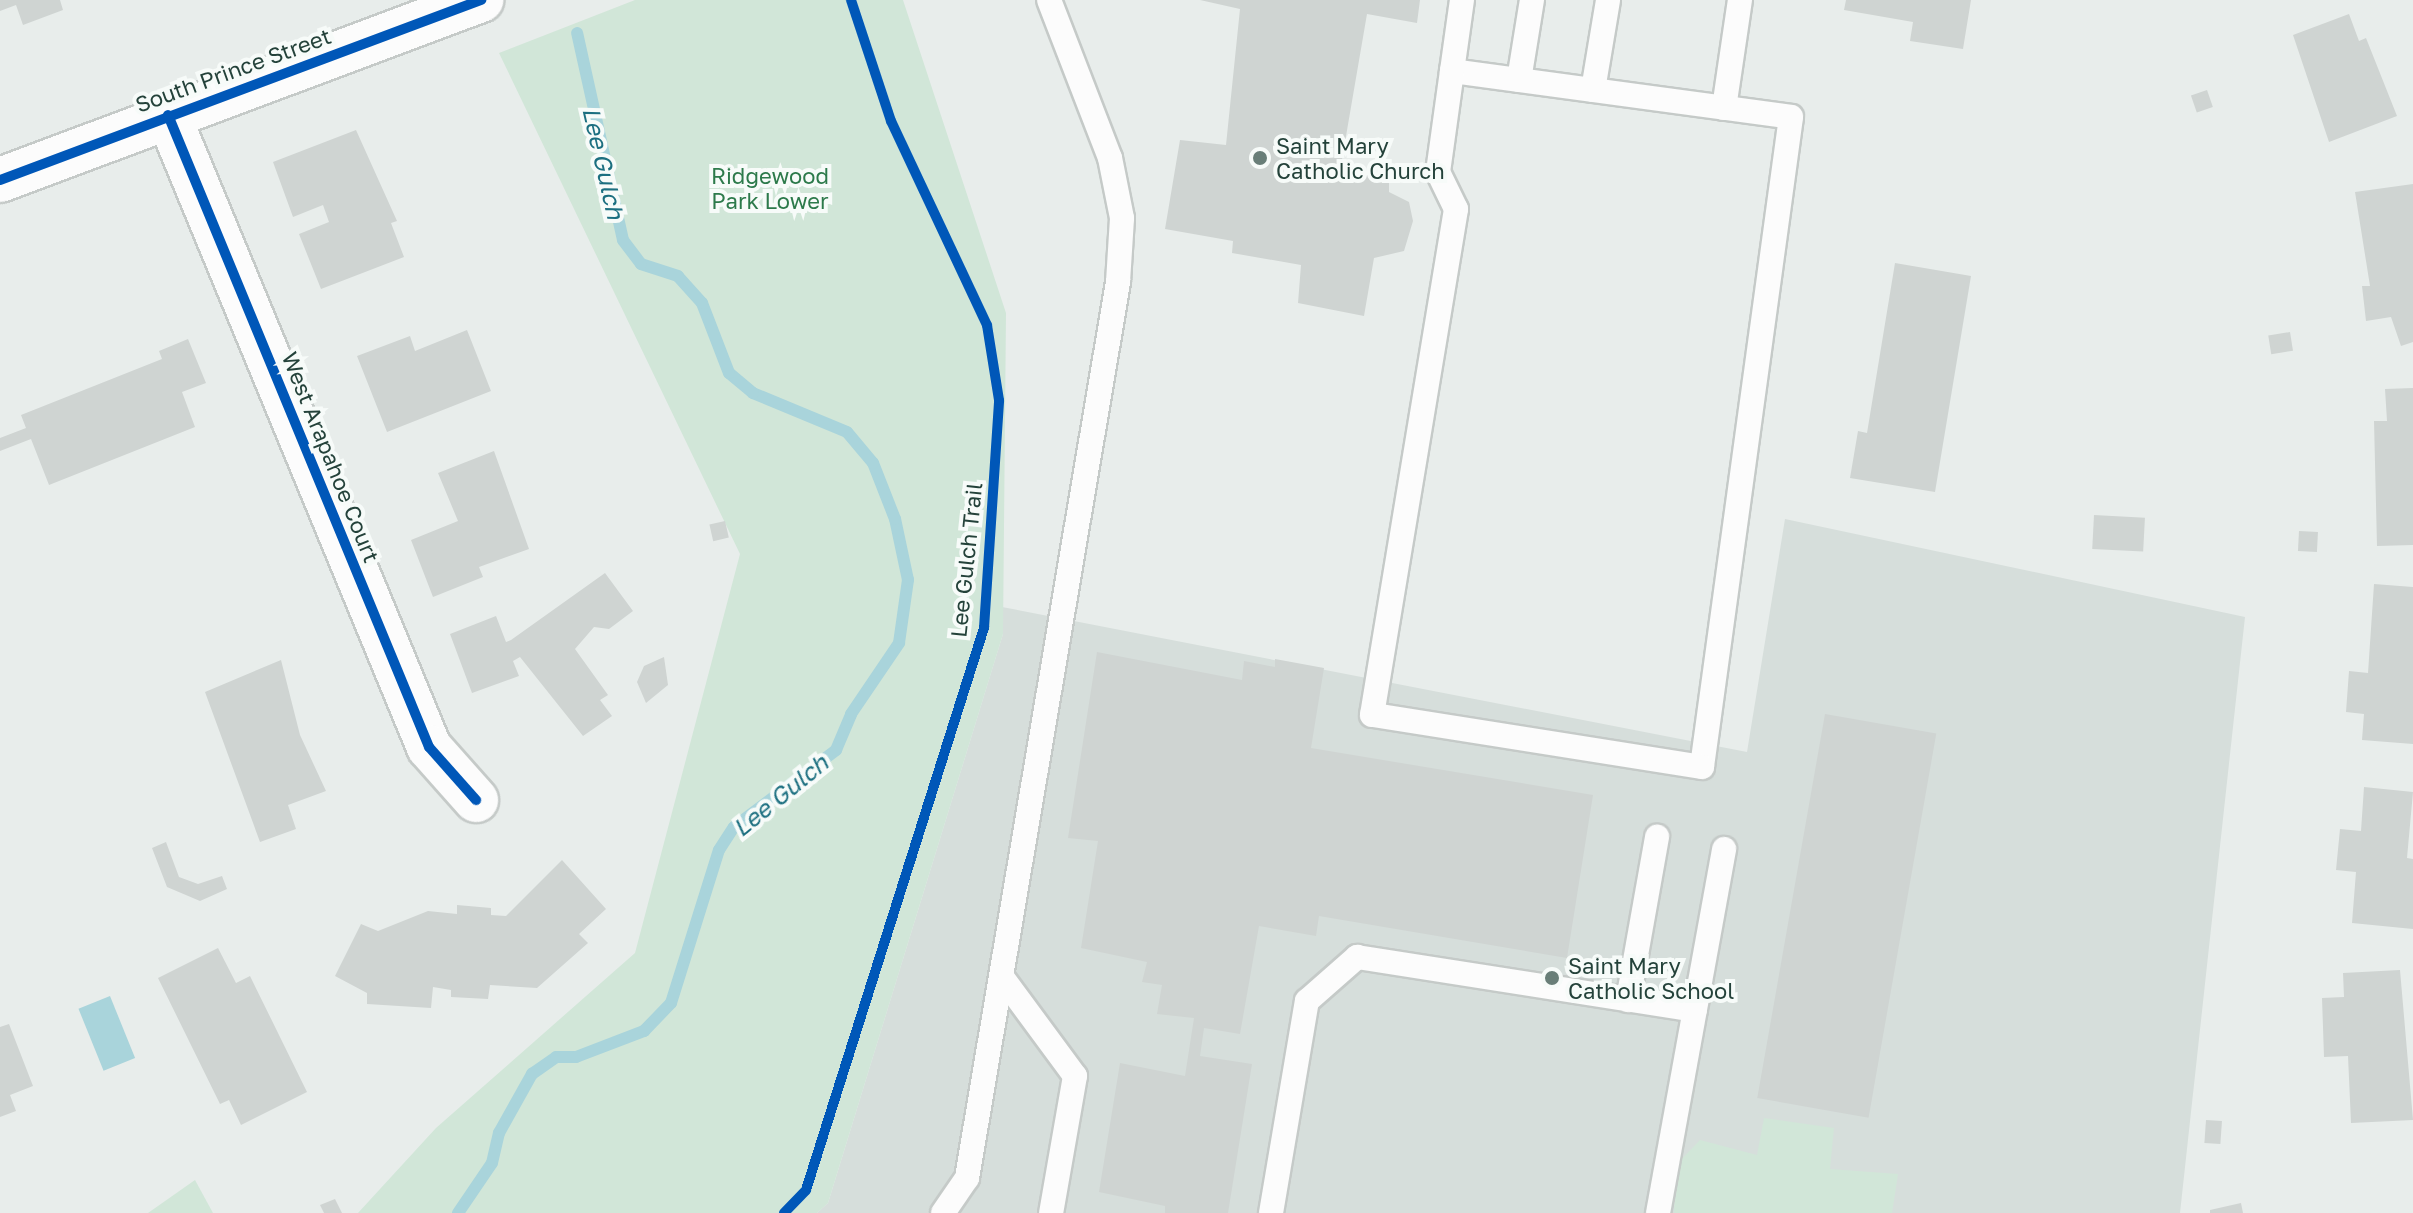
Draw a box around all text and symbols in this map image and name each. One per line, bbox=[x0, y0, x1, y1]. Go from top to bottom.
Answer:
street label: South Prince Street bbox=[132, 22, 334, 118]
water label: Lee Gulch bbox=[577, 104, 631, 222]
place label: Saint Mary Catholic Church bbox=[1276, 132, 1445, 184]
marker: Saint Mary Catholic Church bbox=[1251, 149, 1269, 167]
park label: Ridgewood Park Lower bbox=[711, 162, 829, 214]
street label: West Arapahoe Court bbox=[277, 348, 385, 566]
street label: Lee Gulch Trail bbox=[945, 481, 987, 639]
water label: Lee Gulch bbox=[727, 748, 833, 842]
place label: Saint Mary Catholic School bbox=[1568, 952, 1734, 1004]
marker: Saint Mary Catholic School bbox=[1543, 969, 1561, 987]

